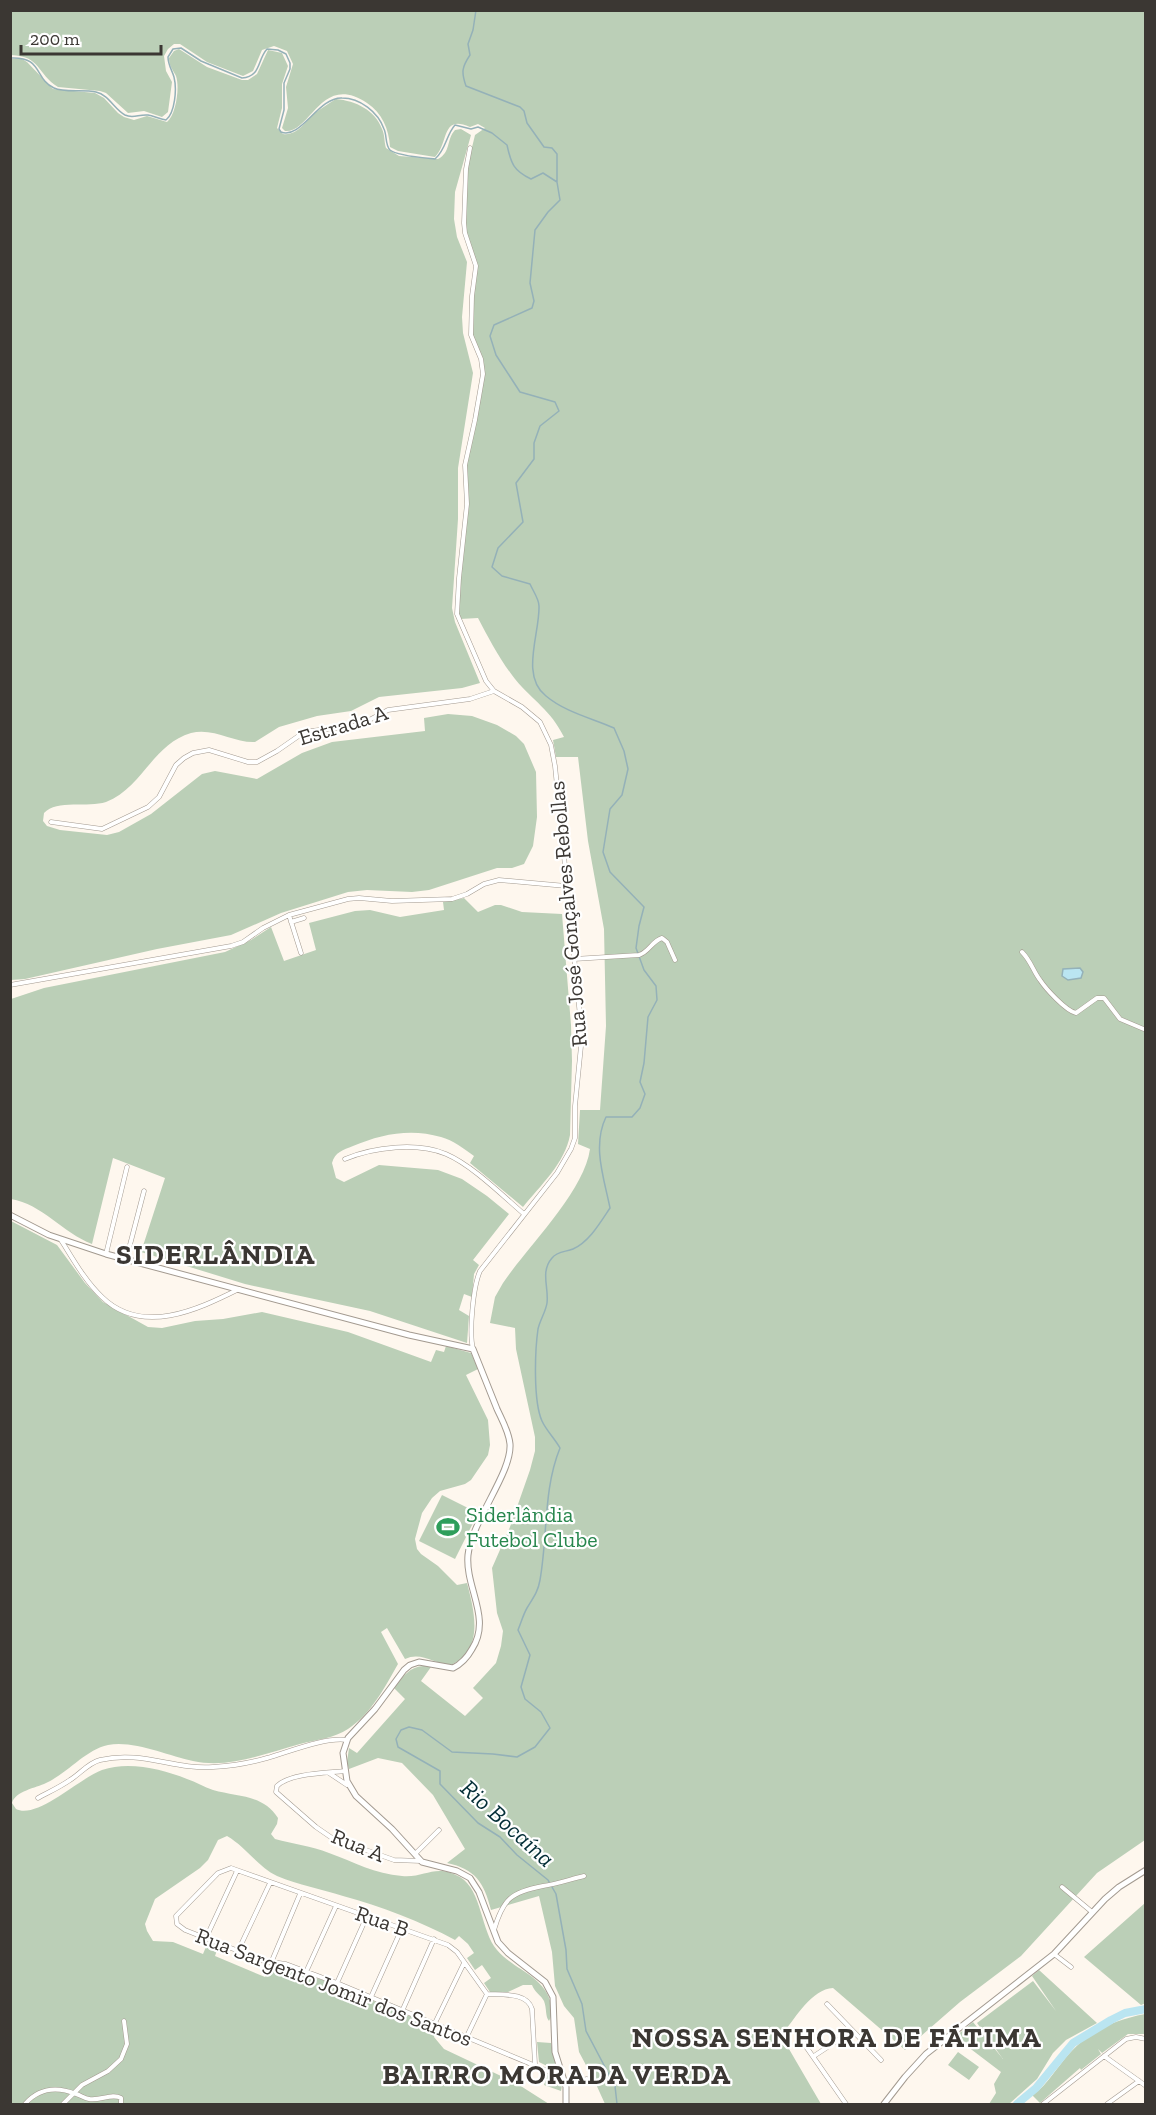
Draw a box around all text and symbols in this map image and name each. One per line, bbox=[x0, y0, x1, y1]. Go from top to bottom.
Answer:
scale bar bbox=[21, 18, 160, 56]
text: 200 m bbox=[30, 28, 80, 50]
street label: Estrada A bbox=[295, 698, 392, 751]
street label: Rua José Gonçalves Rebollas bbox=[543, 780, 593, 1048]
district label: SIDERLÂNDIA bbox=[116, 1238, 316, 1271]
place label: Siderlândia Futebol Clube bbox=[466, 1501, 598, 1553]
sports icon: Siderlândia Futebol Clube bbox=[435, 1514, 461, 1540]
water label: Rio Bocaína bbox=[455, 1773, 561, 1873]
street label: Rua A bbox=[327, 1822, 389, 1868]
street label: Rua B bbox=[352, 1899, 412, 1943]
street label: Rua Sargento Jomir dos Santos bbox=[192, 1922, 476, 2052]
district label: NOSSA SENHORA DE FÁTIMA bbox=[632, 2021, 1042, 2054]
district label: BAIRRO MORADA VERDA bbox=[382, 2058, 732, 2091]

